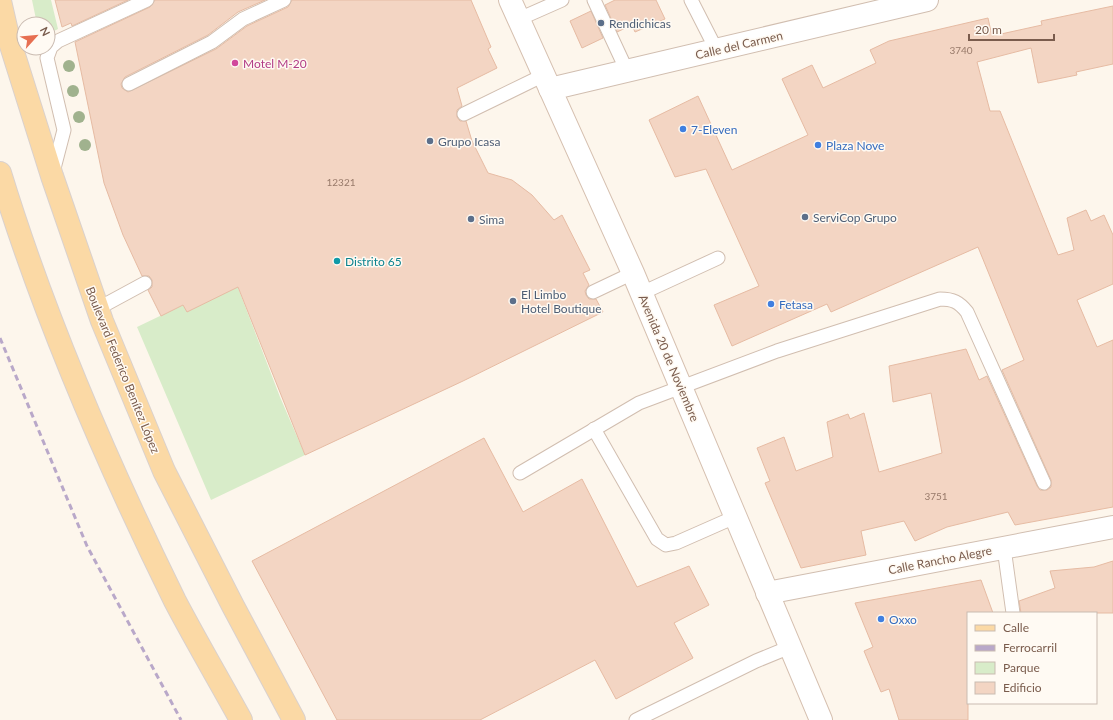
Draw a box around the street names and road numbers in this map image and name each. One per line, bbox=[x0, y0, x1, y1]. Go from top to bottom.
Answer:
street label: Calle del Carmen bbox=[694, 28, 784, 62]
street label: Boulevard Federico Benítez López bbox=[83, 285, 164, 456]
street label: Avenida 20 de Noviembre bbox=[635, 292, 703, 424]
street label: Calle Rancho Alegre bbox=[887, 543, 993, 577]

